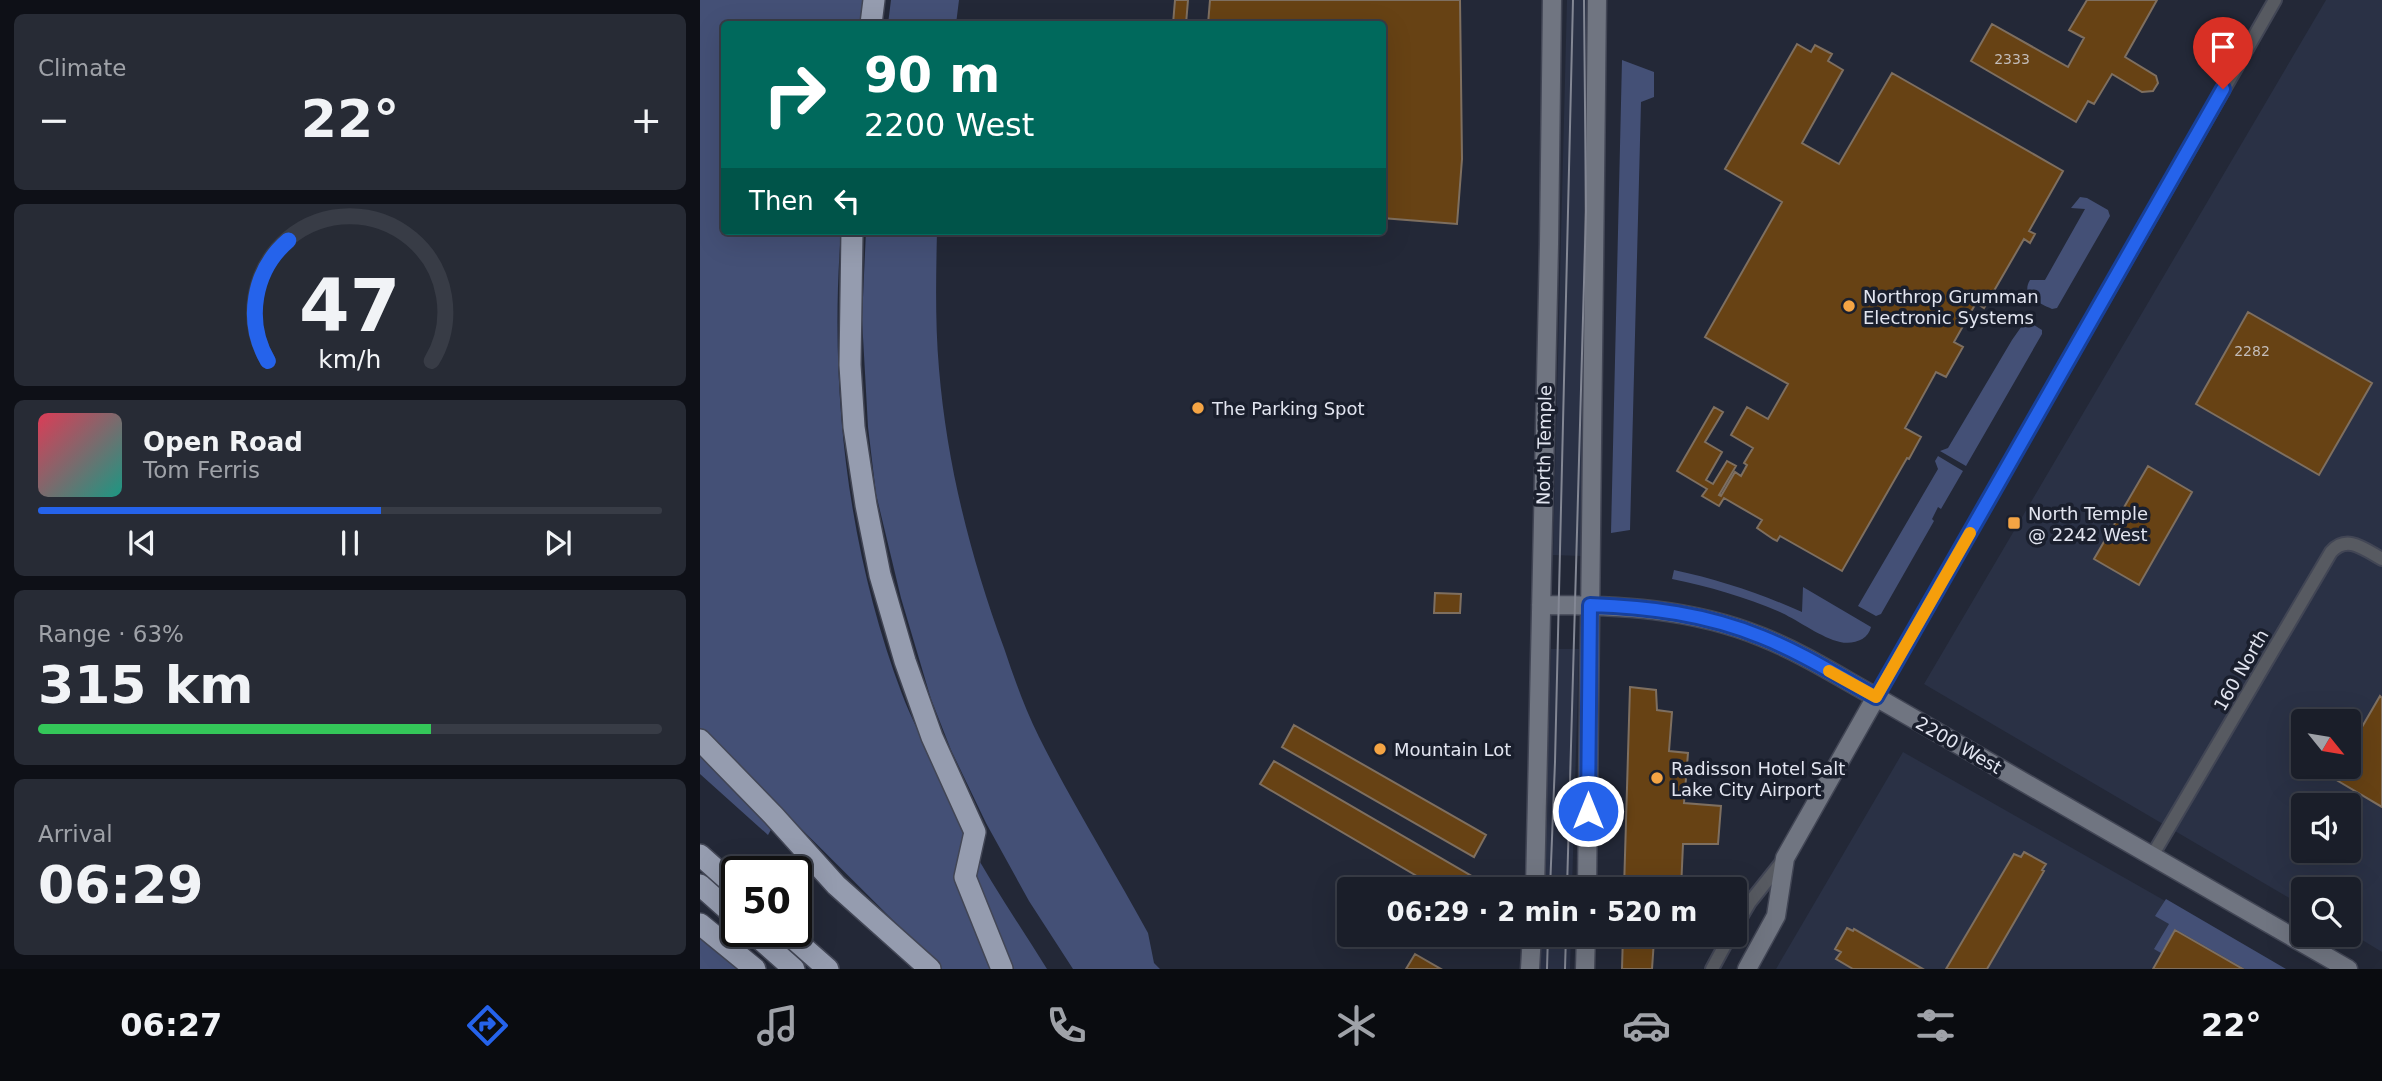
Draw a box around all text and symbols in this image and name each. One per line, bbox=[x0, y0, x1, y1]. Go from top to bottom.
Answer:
pin bbox=[2193, 17, 2253, 89]
icon: arrive bbox=[2204, 28, 2242, 66]
text: 90 m bbox=[864, 47, 1000, 104]
icon: right bbox=[749, 49, 840, 140]
house number: 2333 bbox=[1994, 51, 2030, 67]
text: Climate bbox=[38, 55, 127, 81]
text: 22° bbox=[301, 89, 399, 149]
text: − bbox=[38, 98, 70, 142]
text: + bbox=[630, 98, 662, 142]
text: 2200 West bbox=[864, 106, 1034, 144]
icon: left bbox=[828, 182, 866, 220]
text: Then bbox=[749, 186, 814, 216]
text: 47 bbox=[299, 263, 401, 348]
place label: Northrop Grumman Electronic Systems bbox=[1863, 286, 2039, 328]
marker: Northrop Grumman Electronic Systems bbox=[1841, 298, 1857, 314]
house number: 2282 bbox=[2234, 343, 2270, 359]
text: km/h bbox=[318, 345, 382, 374]
street label: North Temple bbox=[1532, 385, 1556, 505]
place label: The Parking Spot bbox=[1211, 398, 1365, 419]
marker: The Parking Spot bbox=[1190, 400, 1206, 416]
text: Open Road bbox=[143, 427, 303, 457]
text: Tom Ferris bbox=[143, 457, 260, 483]
place label: North Temple @ 2242 West bbox=[2028, 503, 2148, 545]
marker: North Temple @ 2242 West bbox=[2006, 515, 2022, 531]
icon: previous bbox=[123, 524, 161, 562]
icon: pause bbox=[331, 524, 369, 562]
icon: next bbox=[539, 524, 577, 562]
text: Range · 63% bbox=[38, 621, 184, 647]
street label: 160 North bbox=[2209, 626, 2273, 714]
text: 315 km bbox=[38, 655, 253, 715]
north arrow bbox=[2291, 709, 2361, 779]
map controls bbox=[2291, 709, 2361, 947]
street label: 2200 West bbox=[1912, 712, 2006, 778]
place label: Mountain Lot bbox=[1394, 739, 1511, 760]
marker: Mountain Lot bbox=[1372, 741, 1388, 757]
place label: Radisson Hotel Salt Lake City Airport bbox=[1671, 758, 1845, 800]
marker: Radisson Hotel Salt Lake City Airport bbox=[1649, 770, 1665, 786]
position arrow bbox=[1551, 774, 1625, 848]
button: sound bbox=[2291, 793, 2361, 863]
text: Arrival bbox=[38, 821, 113, 847]
text: 06:29 bbox=[38, 855, 204, 915]
speed limit sign: 50 bbox=[721, 856, 812, 947]
button: search bbox=[2291, 877, 2361, 947]
text: 06:29 · 2 min · 520 m bbox=[1387, 897, 1697, 927]
icon: directions bbox=[463, 1001, 512, 1050]
icon: music bbox=[753, 1001, 802, 1050]
icon: phone bbox=[1042, 1001, 1091, 1050]
icon: climate bbox=[1332, 1001, 1381, 1050]
icon: car bbox=[1622, 1001, 1671, 1050]
icon: filters bbox=[1911, 1001, 1960, 1050]
text: 06:27 bbox=[120, 1006, 222, 1044]
text: 22° bbox=[2201, 1006, 2262, 1044]

